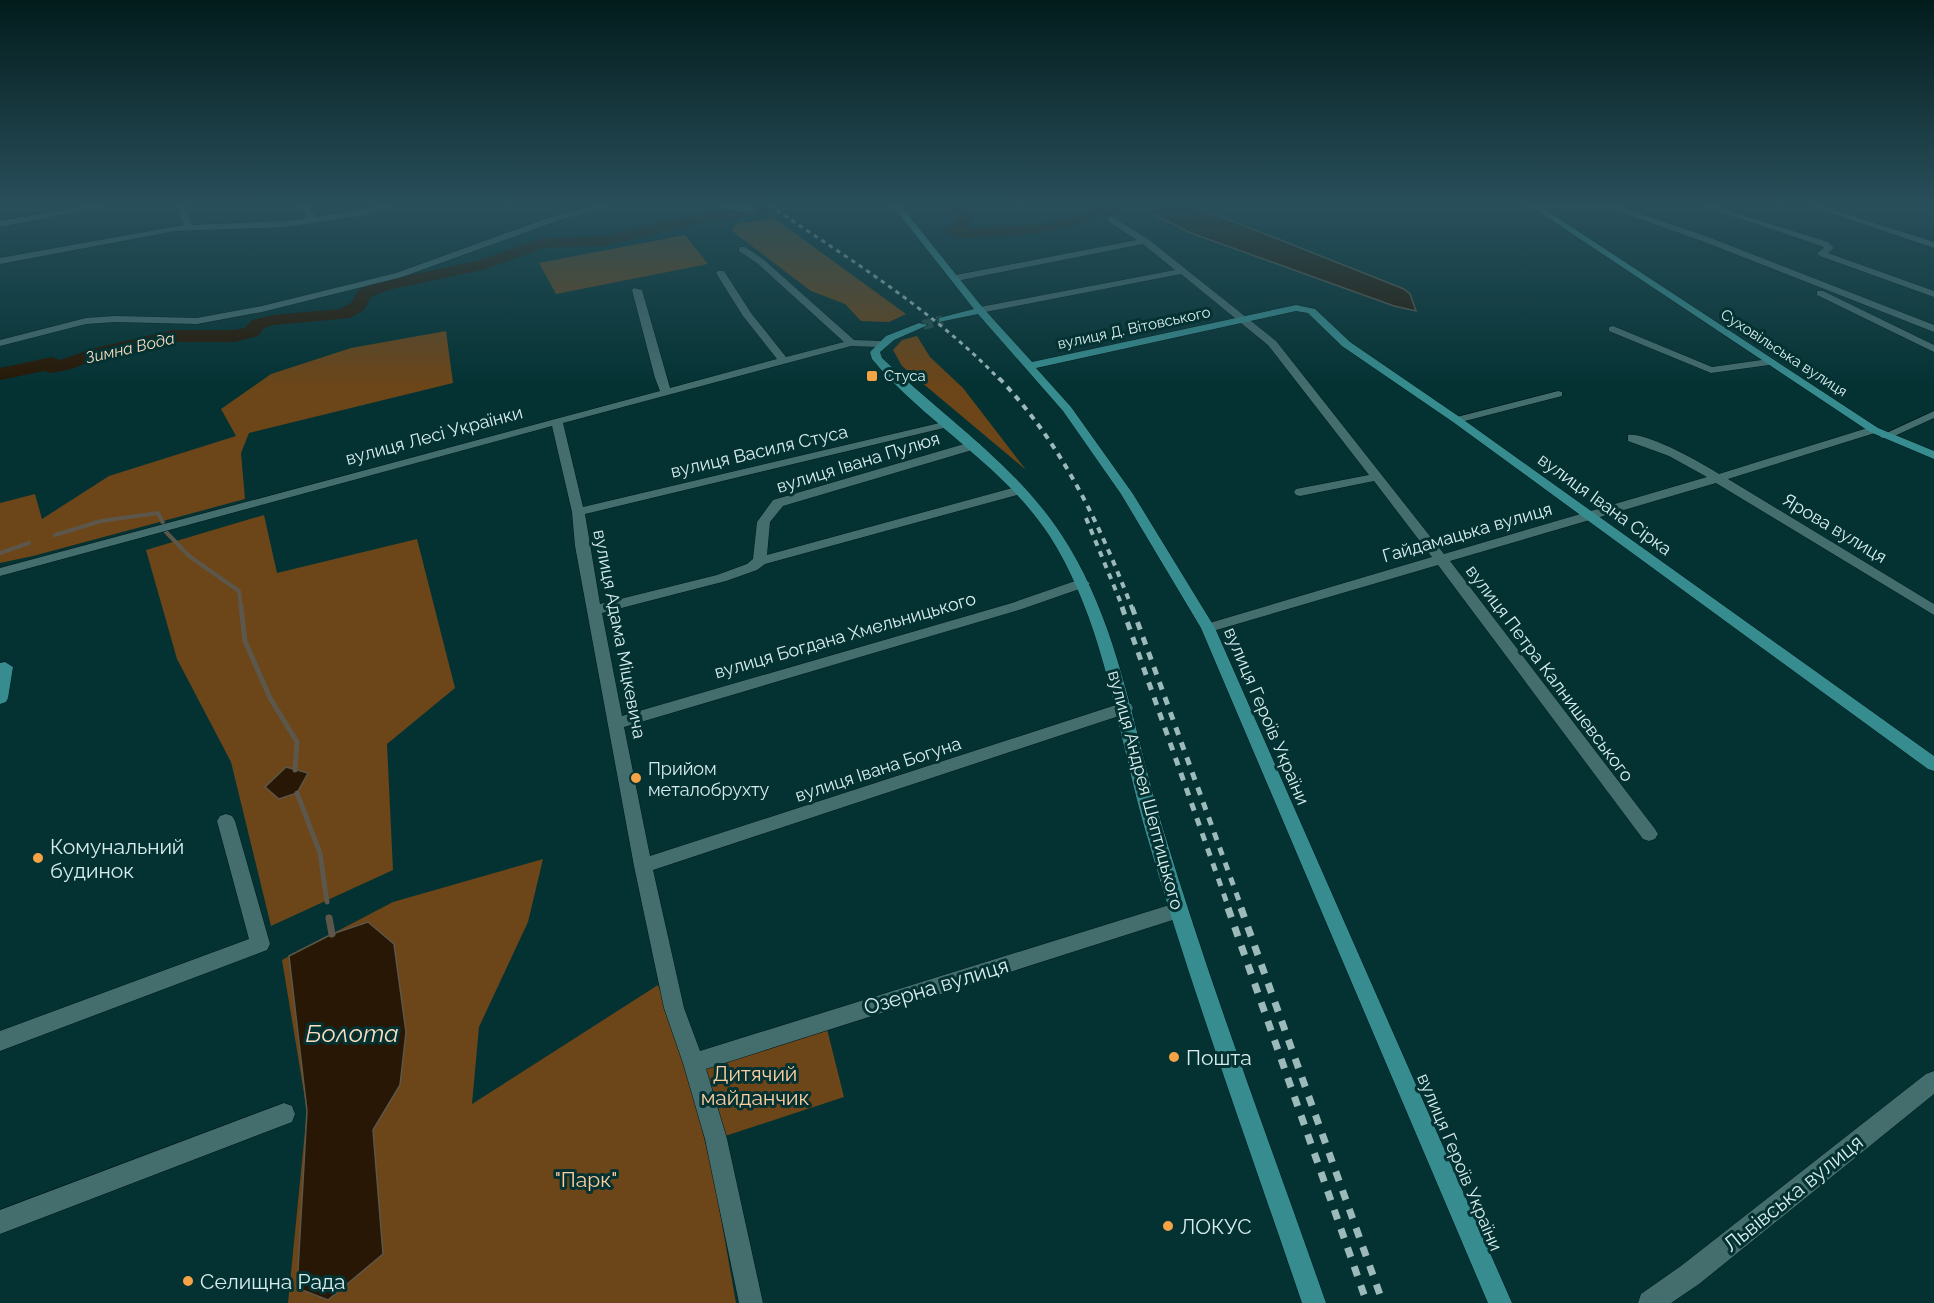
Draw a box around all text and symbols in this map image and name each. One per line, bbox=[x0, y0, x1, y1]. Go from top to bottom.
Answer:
street label: вулиця Д. Вітовського bbox=[1056, 303, 1212, 353]
street label: Суховільська вулиця bbox=[1717, 305, 1851, 401]
water label: Зимна Вода bbox=[84, 328, 177, 367]
place label: Стуса bbox=[884, 367, 926, 385]
marker: Стуса bbox=[865, 369, 879, 383]
street label: вулиця Лесі Українки bbox=[343, 401, 525, 469]
street label: вулиця Василя Стуса bbox=[668, 420, 850, 482]
street label: вулиця Івана Пулюя bbox=[774, 427, 942, 497]
street label: вулиця Івана Сірка bbox=[1534, 448, 1676, 560]
street label: Ярова вулиця bbox=[1779, 489, 1891, 567]
street label: Гайдамацька вулиця bbox=[1380, 498, 1554, 566]
street label: вулиця Адама Міцкевича bbox=[589, 528, 651, 740]
street label: вулиця Петра Калнишевського bbox=[1462, 561, 1638, 786]
street label: вулиця Богдана Хмельницького bbox=[712, 587, 978, 682]
street label: вулиця Героїв України bbox=[1220, 624, 1314, 808]
street label: вулиця Андрея Шептицького bbox=[1104, 668, 1188, 912]
street label: вулиця Івана Богуна bbox=[792, 732, 964, 806]
place label: Прийом металобрухту bbox=[648, 758, 770, 800]
marker: Прийом металобрухту bbox=[629, 771, 643, 785]
place label: Комунальний будинок bbox=[50, 834, 184, 883]
marker: Комунальний будинок bbox=[31, 851, 45, 865]
street label: Озерна вулиця bbox=[861, 952, 1011, 1020]
water label: Болота bbox=[305, 1019, 399, 1048]
place label: Пошта bbox=[1186, 1045, 1252, 1070]
marker: Пошта bbox=[1167, 1050, 1181, 1064]
park label: Дитячий майданчик bbox=[701, 1061, 809, 1110]
street label: вулиця Героїв України bbox=[1413, 1070, 1507, 1254]
street label: Львівська вулиця bbox=[1718, 1129, 1868, 1257]
park label: "Парк" bbox=[555, 1167, 617, 1192]
place label: ЛОКУС bbox=[1180, 1214, 1252, 1239]
marker: ЛОКУС bbox=[1161, 1219, 1175, 1233]
place label: Селищна Рада bbox=[200, 1269, 346, 1294]
marker: Селищна Рада bbox=[181, 1274, 195, 1288]

